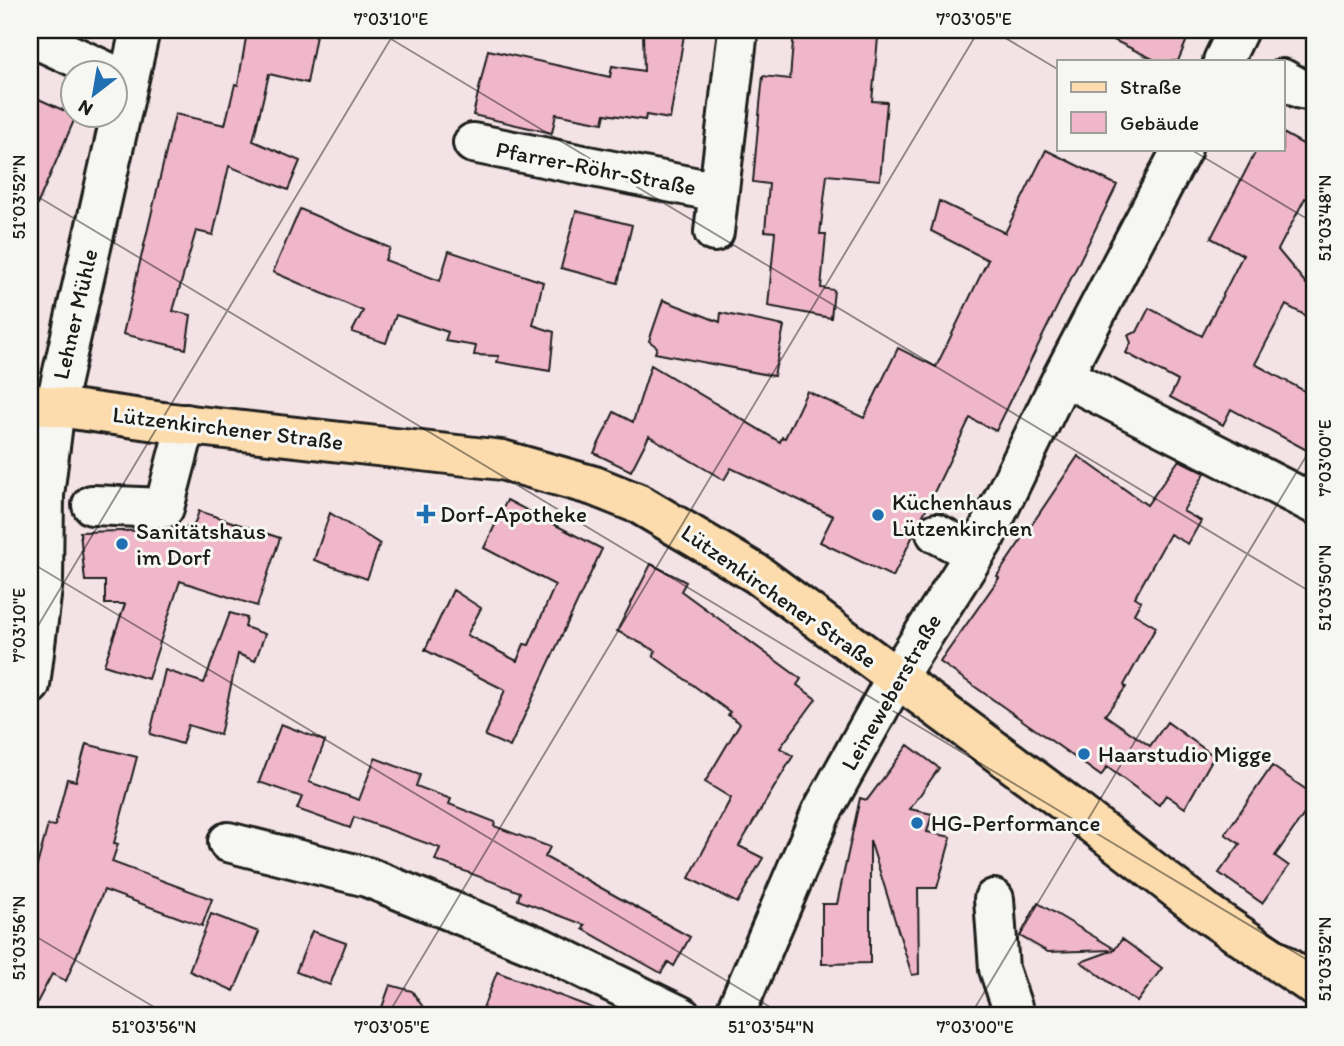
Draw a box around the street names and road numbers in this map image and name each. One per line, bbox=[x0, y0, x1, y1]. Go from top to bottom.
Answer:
street label: Pfarrer-Röhr-Straße bbox=[494, 135, 698, 201]
street label: Lehner Mühle bbox=[46, 246, 104, 382]
street label: Lützenkirchener Straße bbox=[111, 400, 345, 456]
street label: Lützenkirchener Straße bbox=[676, 518, 882, 674]
street label: Leineweberstraße bbox=[835, 609, 947, 775]

